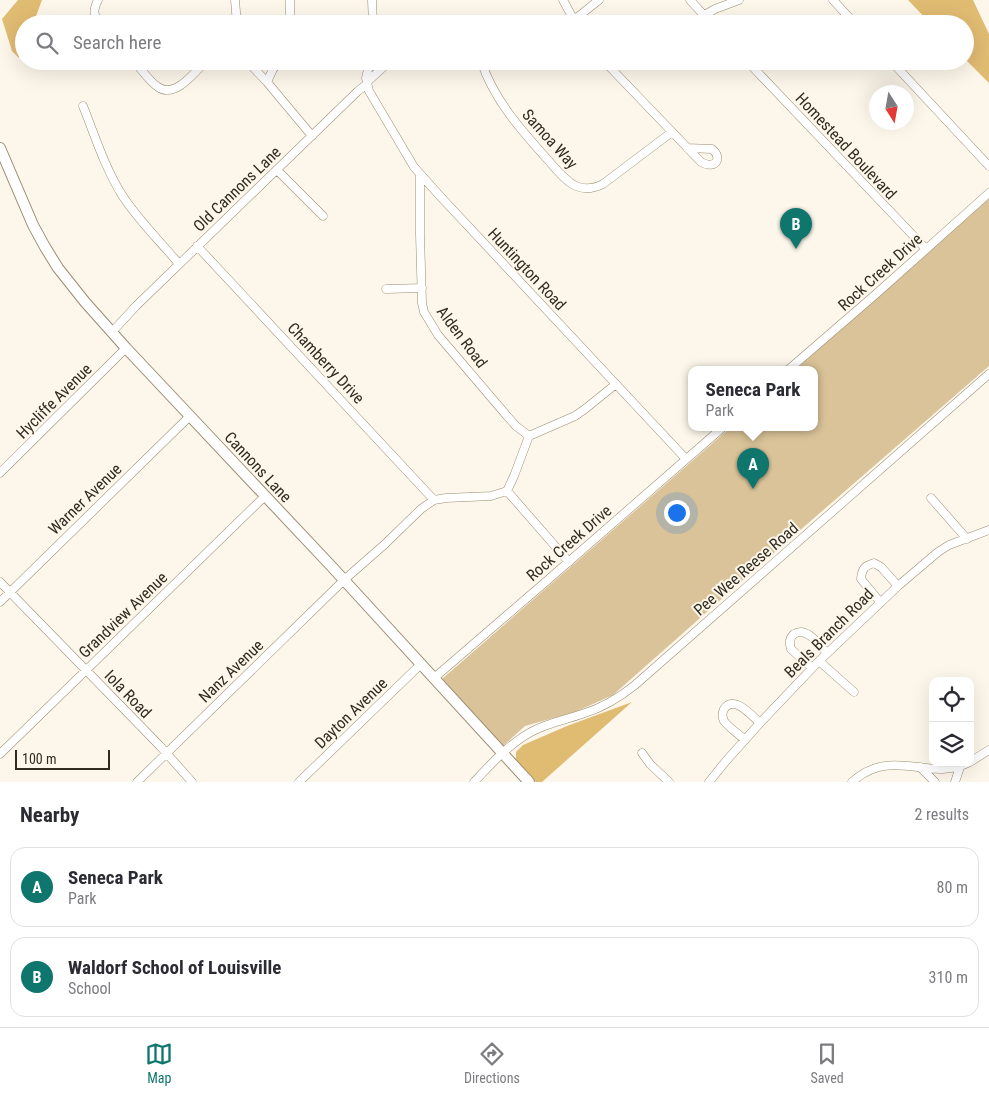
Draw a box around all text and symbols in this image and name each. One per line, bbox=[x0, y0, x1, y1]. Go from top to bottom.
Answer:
search box bbox=[15, 15, 974, 70]
icon: search bbox=[33, 29, 61, 57]
text: Search here bbox=[73, 31, 161, 54]
north arrow bbox=[869, 85, 914, 130]
street label: Homestead Boulevard bbox=[792, 89, 900, 203]
street label: Samoa Way bbox=[518, 105, 582, 173]
street label: Old Cannons Lane bbox=[189, 142, 285, 236]
pin: B bbox=[780, 208, 812, 249]
street label: Huntington Road bbox=[484, 224, 570, 314]
street label: Rock Creek Drive bbox=[834, 229, 926, 315]
street label: Alden Road bbox=[433, 303, 491, 371]
street label: Chamberry Drive bbox=[284, 318, 368, 408]
street label: Hycliffe Avenue bbox=[12, 359, 96, 443]
popup bbox=[688, 366, 818, 431]
text: Seneca Park bbox=[706, 378, 800, 401]
text: Park bbox=[706, 401, 734, 420]
street label: Cannons Lane bbox=[221, 428, 295, 506]
pin: A bbox=[737, 448, 769, 489]
street label: Warner Avenue bbox=[44, 459, 126, 539]
your location bbox=[664, 500, 690, 526]
street label: Rock Creek Drive bbox=[523, 501, 615, 585]
street label: Pee Wee Reese Road bbox=[690, 518, 802, 620]
street label: Grandview Avenue bbox=[75, 568, 171, 662]
street label: Beals Branch Road bbox=[781, 585, 877, 681]
street label: Nanz Avenue bbox=[195, 636, 267, 706]
street label: Iola Road bbox=[101, 666, 155, 722]
street label: Dayton Avenue bbox=[311, 674, 391, 752]
map controls bbox=[929, 677, 974, 767]
button: locate bbox=[929, 677, 974, 722]
button: layers bbox=[929, 722, 974, 767]
scale bar bbox=[15, 747, 110, 770]
text: 100 m bbox=[22, 751, 57, 767]
text: Nearby bbox=[20, 803, 79, 827]
text: 2 results bbox=[914, 805, 969, 824]
text: Seneca Park bbox=[68, 866, 163, 889]
text: A bbox=[32, 878, 42, 897]
text: 80 m bbox=[936, 878, 968, 897]
text: Park bbox=[68, 889, 97, 908]
text: Waldorf School of Louisville bbox=[68, 956, 281, 979]
text: B bbox=[33, 968, 41, 987]
text: 310 m bbox=[929, 968, 968, 987]
text: School bbox=[68, 979, 111, 998]
tab: Map bbox=[145, 1040, 173, 1086]
tab: Directions bbox=[464, 1040, 520, 1086]
tab: Saved bbox=[810, 1040, 844, 1086]

